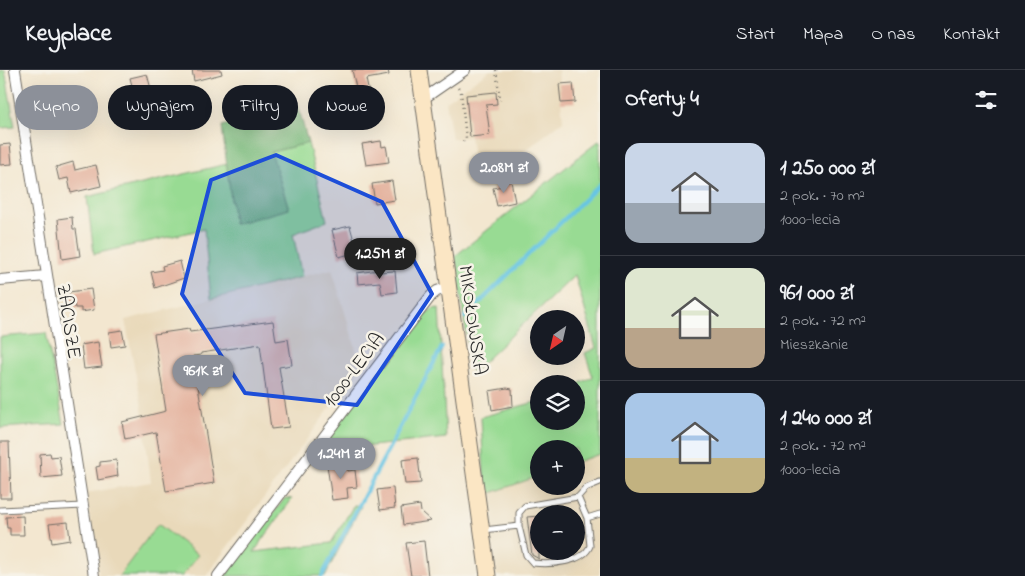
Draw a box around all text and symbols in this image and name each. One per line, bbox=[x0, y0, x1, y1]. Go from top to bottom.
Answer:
text: Keyplace bbox=[25, 17, 111, 52]
text: Start bbox=[736, 22, 775, 48]
text: Mapa bbox=[803, 22, 843, 48]
text: O nas bbox=[871, 22, 915, 48]
text: Kontakt bbox=[943, 22, 1000, 48]
chip: Kupno bbox=[15, 85, 98, 130]
chip: Wynajem bbox=[108, 85, 212, 130]
chip: Filtry bbox=[222, 85, 298, 130]
chip: Nowe bbox=[308, 85, 385, 130]
text: Oferty: 4 bbox=[625, 85, 699, 115]
icon: filters bbox=[972, 86, 1000, 114]
pin: 2.08M zł bbox=[452, 152, 556, 194]
text: 1 250 000 zł bbox=[780, 154, 875, 184]
text: 2.08M zł bbox=[480, 156, 528, 180]
icon: home bbox=[665, 163, 725, 223]
text: 2 pok. · 70 m² bbox=[780, 184, 865, 208]
text: 1000-lecia bbox=[780, 208, 840, 232]
pin: 1.25M zł bbox=[328, 238, 432, 280]
text: 1.25M zł bbox=[355, 242, 405, 266]
street label: MIKOŁOWSKA bbox=[449, 264, 494, 377]
text: 961 000 zł bbox=[780, 279, 854, 309]
street label: ZACISZE bbox=[47, 282, 88, 361]
icon: home bbox=[665, 288, 725, 348]
text: 2 pok. · 72 m² bbox=[780, 309, 866, 333]
north arrow bbox=[530, 310, 585, 365]
map controls bbox=[530, 310, 585, 560]
street label: 1000-LECIA bbox=[317, 327, 393, 414]
text: Mieszkanie bbox=[780, 333, 848, 357]
pin: 961K zł bbox=[157, 354, 249, 397]
text: 961K zł bbox=[183, 359, 223, 383]
button: layers bbox=[530, 375, 585, 430]
text: 1 240 000 zł bbox=[780, 404, 871, 434]
icon: home bbox=[665, 413, 725, 473]
text: 2 pok. · 72 m² bbox=[780, 434, 866, 458]
pin: 1.24M zł bbox=[289, 438, 393, 480]
button: + bbox=[530, 440, 585, 495]
text: 1.24M zł bbox=[318, 442, 364, 466]
text: 1000-lecia bbox=[780, 458, 840, 482]
button: − bbox=[530, 505, 585, 560]

